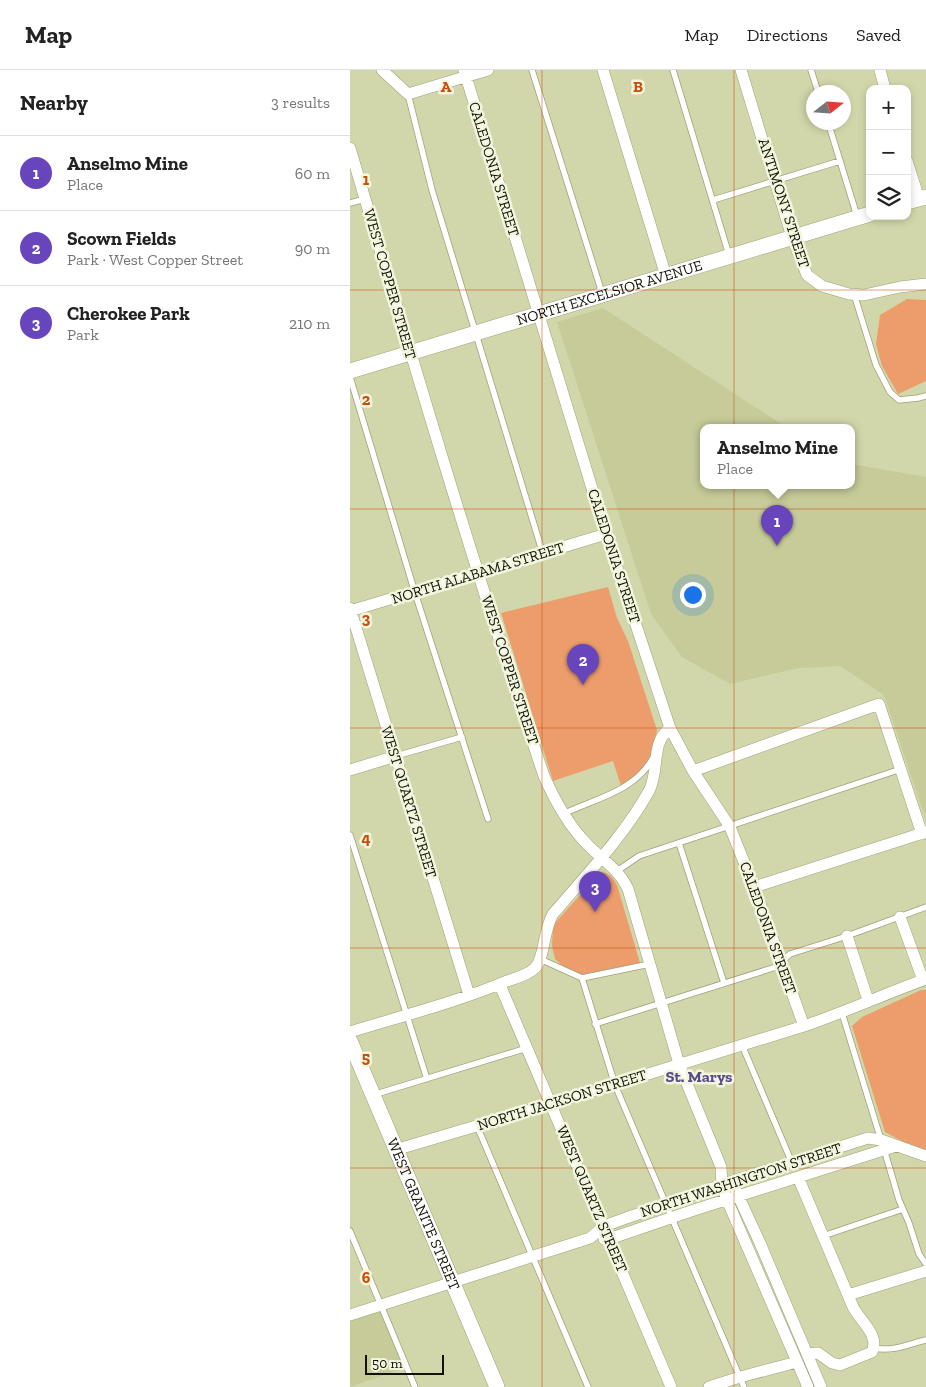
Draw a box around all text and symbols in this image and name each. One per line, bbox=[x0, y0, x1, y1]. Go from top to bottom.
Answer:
text: Map bbox=[25, 20, 72, 49]
text: Map bbox=[684, 24, 719, 46]
text: Directions bbox=[747, 24, 828, 46]
text: Saved bbox=[856, 24, 901, 46]
text: A bbox=[441, 77, 452, 96]
text: B bbox=[633, 77, 643, 96]
north arrow bbox=[806, 85, 851, 130]
map controls bbox=[866, 85, 911, 220]
button: + bbox=[866, 85, 911, 130]
text: Nearby bbox=[20, 90, 88, 115]
text: 3 results bbox=[271, 93, 330, 112]
street label: CALEDONIA STREET bbox=[465, 100, 523, 238]
button: − bbox=[866, 130, 911, 175]
street label: ANTIMONY STREET bbox=[755, 136, 813, 270]
text: Anselmo Mine bbox=[67, 152, 188, 175]
text: 1 bbox=[33, 164, 39, 183]
text: 60 m bbox=[295, 164, 330, 183]
text: 1 bbox=[363, 170, 370, 189]
text: Place bbox=[67, 175, 103, 194]
button: layers bbox=[866, 175, 911, 220]
street label: WEST COPPER STREET bbox=[360, 207, 420, 361]
text: Scown Fields bbox=[67, 227, 176, 250]
text: 2 bbox=[32, 239, 40, 258]
text: 90 m bbox=[295, 239, 330, 258]
text: Park · West Copper Street bbox=[67, 250, 243, 269]
street label: NORTH EXCELSIOR AVENUE bbox=[514, 256, 705, 329]
text: Cherokee Park bbox=[67, 302, 190, 325]
text: 3 bbox=[32, 314, 40, 333]
text: 210 m bbox=[289, 314, 330, 333]
text: Park bbox=[67, 325, 99, 344]
text: 2 bbox=[362, 390, 371, 409]
popup bbox=[700, 424, 855, 489]
text: Anselmo Mine bbox=[717, 436, 838, 459]
text: Place bbox=[717, 459, 753, 478]
street label: CALEDONIA STREET bbox=[584, 487, 644, 625]
pin: 1 bbox=[761, 505, 793, 546]
street label: NORTH ALABAMA STREET bbox=[389, 538, 567, 608]
your location bbox=[680, 582, 706, 608]
street label: WEST COPPER STREET bbox=[477, 593, 543, 747]
text: 3 bbox=[362, 609, 371, 628]
pin: 2 bbox=[567, 644, 599, 685]
street label: WEST QUARTZ STREET bbox=[377, 724, 441, 880]
text: 4 bbox=[361, 829, 371, 848]
street label: CALEDONIA STREET bbox=[736, 859, 800, 997]
pin: 3 bbox=[579, 871, 611, 912]
text: 5 bbox=[362, 1048, 370, 1067]
street label: NORTH JACKSON STREET bbox=[475, 1066, 649, 1134]
district label: St. Marys bbox=[666, 1067, 732, 1086]
street label: WEST QUARTZ STREET bbox=[553, 1123, 631, 1275]
street label: WEST GRANITE STREET bbox=[383, 1135, 464, 1293]
street label: NORTH WASHINGTON STREET bbox=[638, 1139, 844, 1221]
text: 6 bbox=[362, 1268, 371, 1287]
scale bar bbox=[365, 1352, 444, 1375]
text: 50 m bbox=[372, 1355, 403, 1372]

